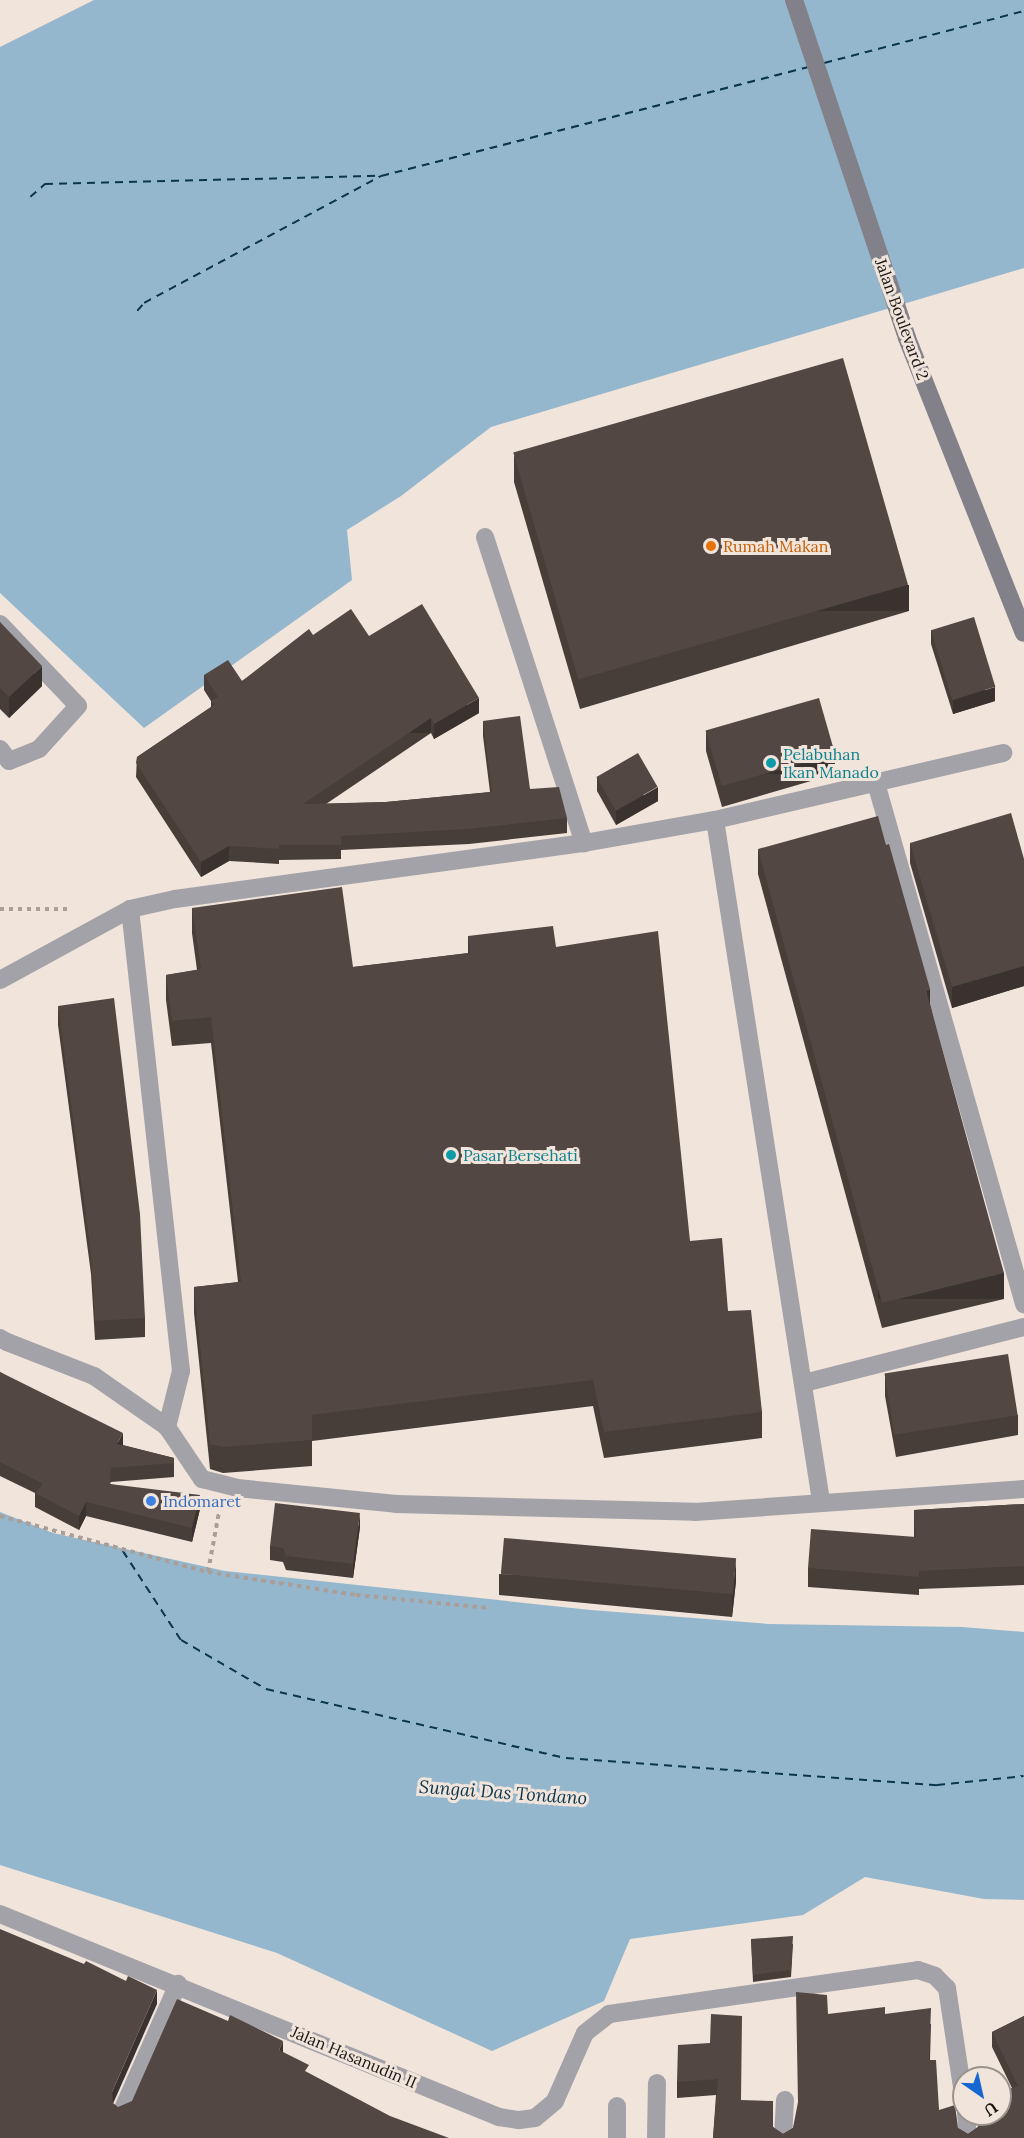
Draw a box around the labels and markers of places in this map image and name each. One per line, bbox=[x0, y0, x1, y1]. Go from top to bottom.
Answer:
place label: Rumah Makan bbox=[723, 536, 828, 556]
marker: Rumah Makan bbox=[704, 539, 718, 553]
place label: Pelabuhan Ikan Manado bbox=[783, 744, 879, 782]
marker: Pelabuhan Ikan Manado bbox=[764, 756, 778, 770]
place label: Pasar Bersehati bbox=[463, 1145, 578, 1165]
marker: Pasar Bersehati bbox=[444, 1148, 458, 1162]
place label: Indomaret bbox=[163, 1491, 241, 1511]
marker: Indomaret bbox=[144, 1494, 158, 1508]

